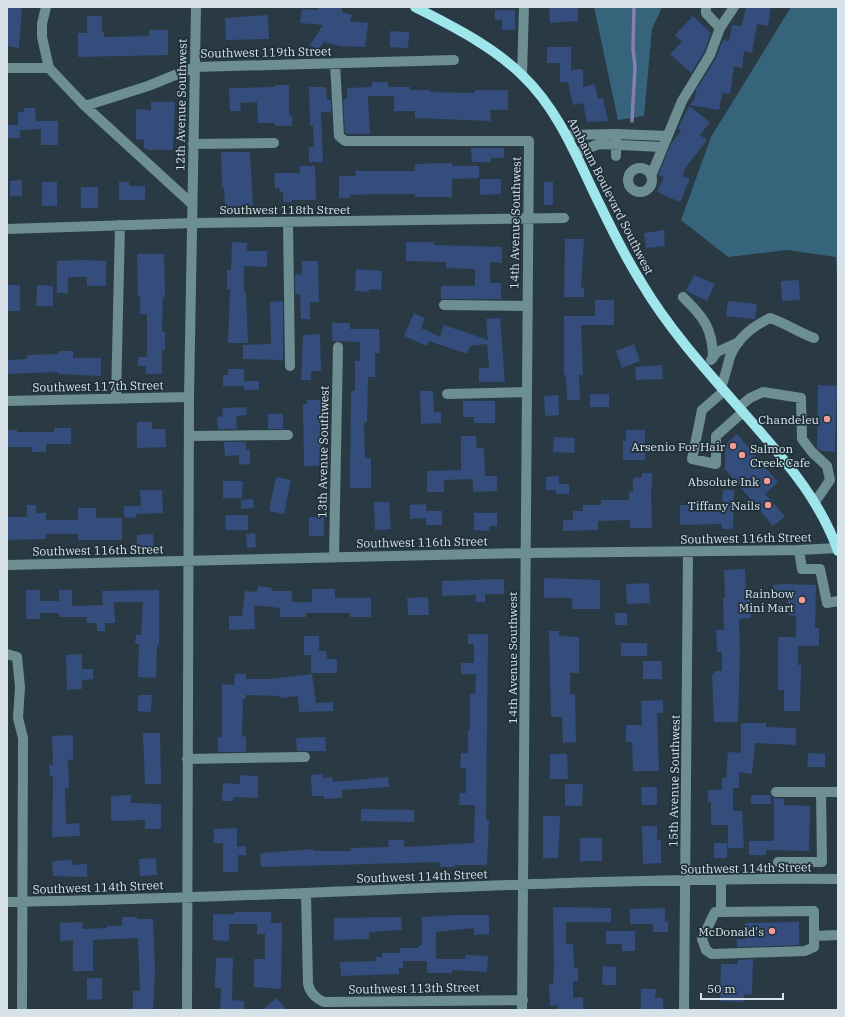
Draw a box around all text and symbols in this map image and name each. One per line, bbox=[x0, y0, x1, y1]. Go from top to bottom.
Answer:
street label: 12th Avenue Southwest bbox=[172, 39, 190, 171]
street label: Southwest 119th Street bbox=[200, 43, 332, 61]
street label: Ambaum Boulevard Southwest bbox=[565, 115, 657, 277]
street label: 14th Avenue Southwest bbox=[506, 157, 524, 289]
street label: Southwest 118th Street bbox=[219, 202, 351, 217]
street label: Southwest 117th Street bbox=[32, 377, 164, 395]
street label: 13th Avenue Southwest bbox=[314, 386, 332, 518]
place label: Chandeleu bbox=[758, 412, 820, 427]
marker: Chandeleu bbox=[822, 414, 832, 424]
place label: Arsenio For Hair bbox=[631, 439, 726, 454]
marker: Arsenio For Hair bbox=[728, 441, 738, 451]
place label: Salmon Creek Cafe bbox=[750, 441, 810, 470]
marker: Salmon Creek Cafe bbox=[737, 450, 747, 460]
place label: Absolute Ink bbox=[688, 474, 759, 489]
marker: Absolute Ink bbox=[762, 476, 772, 486]
place label: Tiffany Nails bbox=[688, 498, 760, 513]
marker: Tiffany Nails bbox=[763, 500, 773, 510]
street label: Southwest 116th Street bbox=[680, 529, 812, 547]
street label: Southwest 116th Street bbox=[356, 533, 488, 551]
street label: Southwest 116th Street bbox=[32, 541, 164, 559]
place label: Rainbow Mini Mart bbox=[739, 586, 795, 615]
street label: 14th Avenue Southwest bbox=[505, 592, 520, 724]
marker: Rainbow Mini Mart bbox=[797, 595, 807, 605]
street label: 15th Avenue Southwest bbox=[665, 715, 683, 847]
street label: Southwest 114th Street bbox=[680, 859, 812, 877]
street label: Southwest 114th Street bbox=[356, 866, 488, 886]
street label: Southwest 114th Street bbox=[32, 877, 164, 897]
place label: McDonald's bbox=[698, 924, 764, 939]
marker: McDonald's bbox=[767, 926, 777, 936]
scale bar bbox=[701, 975, 783, 1001]
street label: Southwest 113th Street bbox=[348, 979, 480, 997]
text: 50 m bbox=[707, 981, 736, 996]

